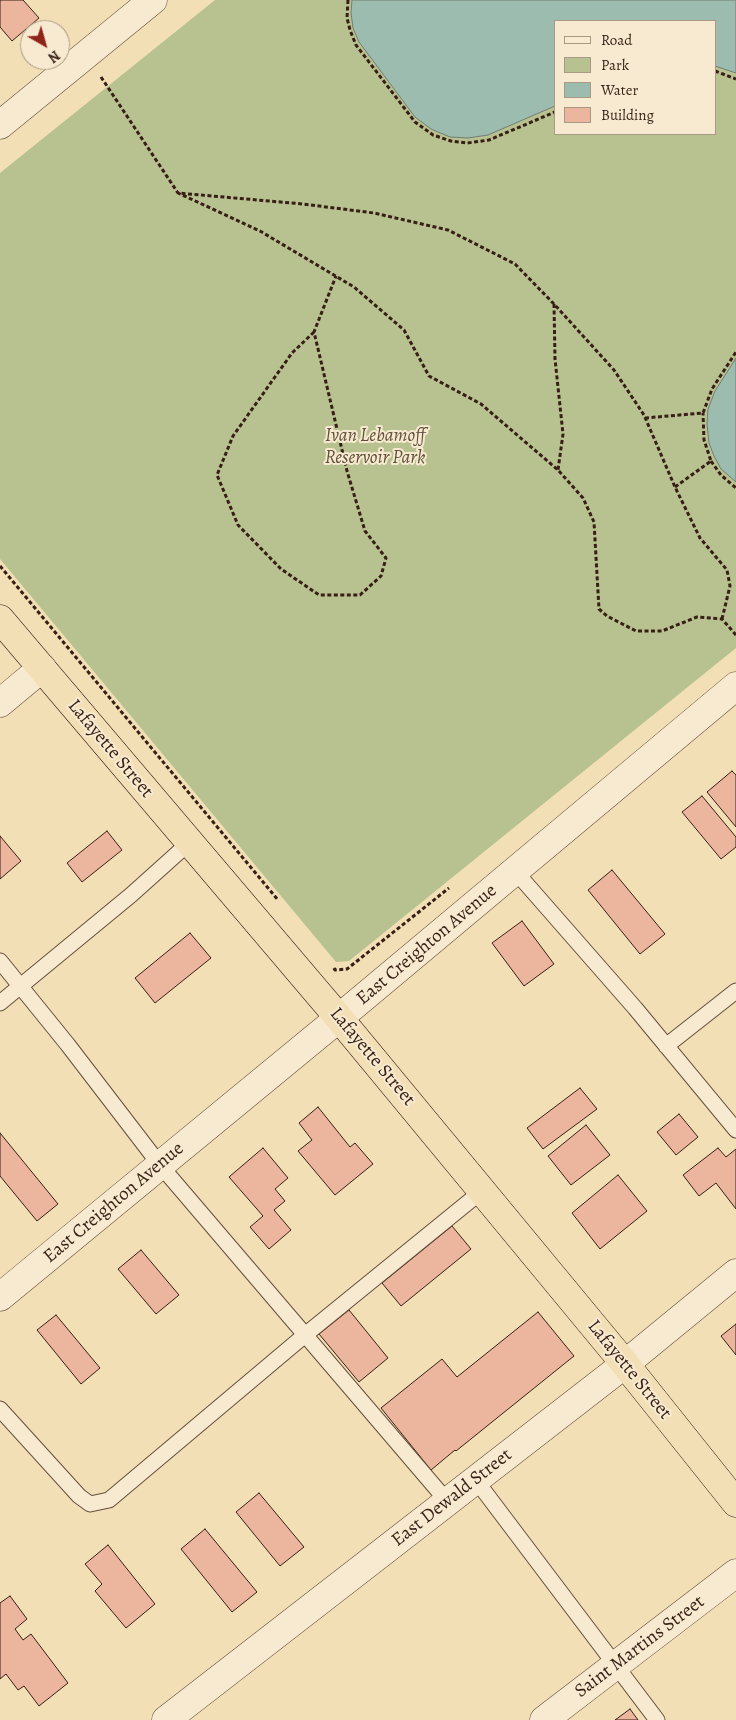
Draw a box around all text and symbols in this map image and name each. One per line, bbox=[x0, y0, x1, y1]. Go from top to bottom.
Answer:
north arrow bbox=[20, 20, 70, 70]
legend bbox=[554, 20, 716, 135]
text: Road bbox=[601, 30, 632, 50]
text: N bbox=[44, 46, 64, 67]
text: Park bbox=[601, 55, 629, 75]
text: Water bbox=[601, 80, 638, 100]
text: Building bbox=[601, 105, 654, 125]
park label: Ivan Lebamoff Reservoir Park bbox=[325, 425, 425, 469]
street label: Lafayette Street bbox=[62, 695, 158, 803]
street label: East Creighton Avenue bbox=[352, 880, 502, 1010]
street label: Lafayette Street bbox=[324, 1003, 420, 1111]
street label: East Creighton Avenue bbox=[39, 1138, 189, 1268]
street label: Lafayette Street bbox=[582, 1316, 676, 1424]
street label: East Dewald Street bbox=[387, 1444, 517, 1552]
street label: Saint Martins Street bbox=[571, 1591, 709, 1703]

